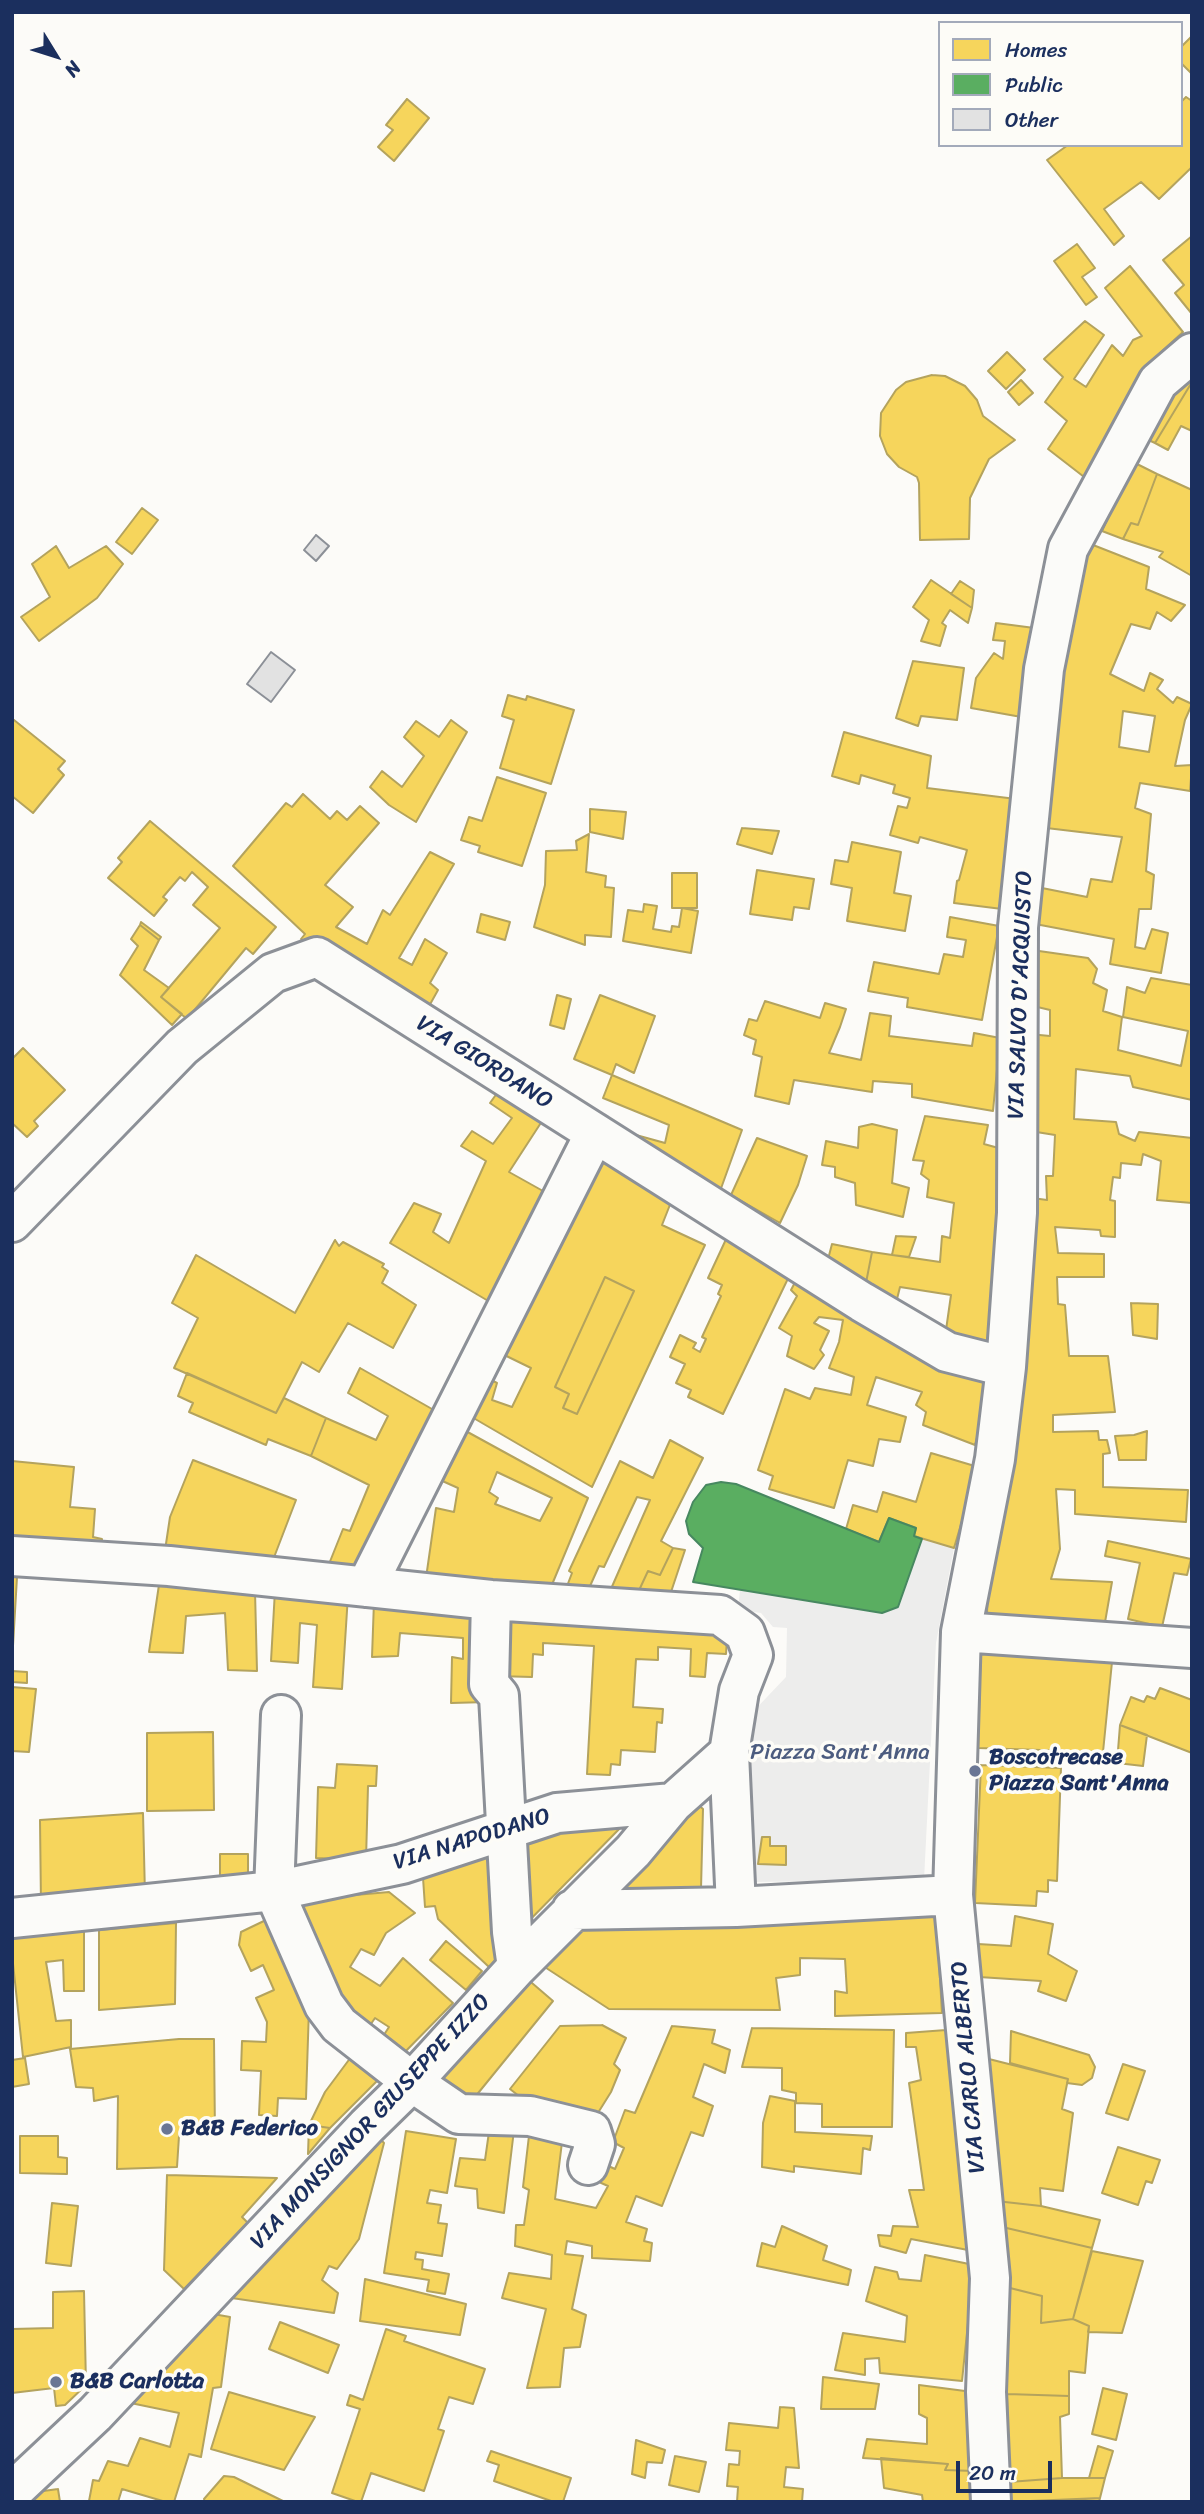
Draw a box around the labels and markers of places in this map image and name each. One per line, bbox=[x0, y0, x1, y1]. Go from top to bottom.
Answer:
place label: Boscotrecase Piazza Sant'Anna bbox=[989, 1744, 1169, 1798]
marker: Boscotrecase Piazza Sant'Anna bbox=[967, 1763, 983, 1779]
place label: B&B Federico bbox=[181, 2115, 318, 2143]
marker: B&B Federico bbox=[159, 2121, 175, 2137]
place label: B&B Carlotta bbox=[70, 2368, 204, 2396]
marker: B&B Carlotta bbox=[48, 2374, 64, 2390]

